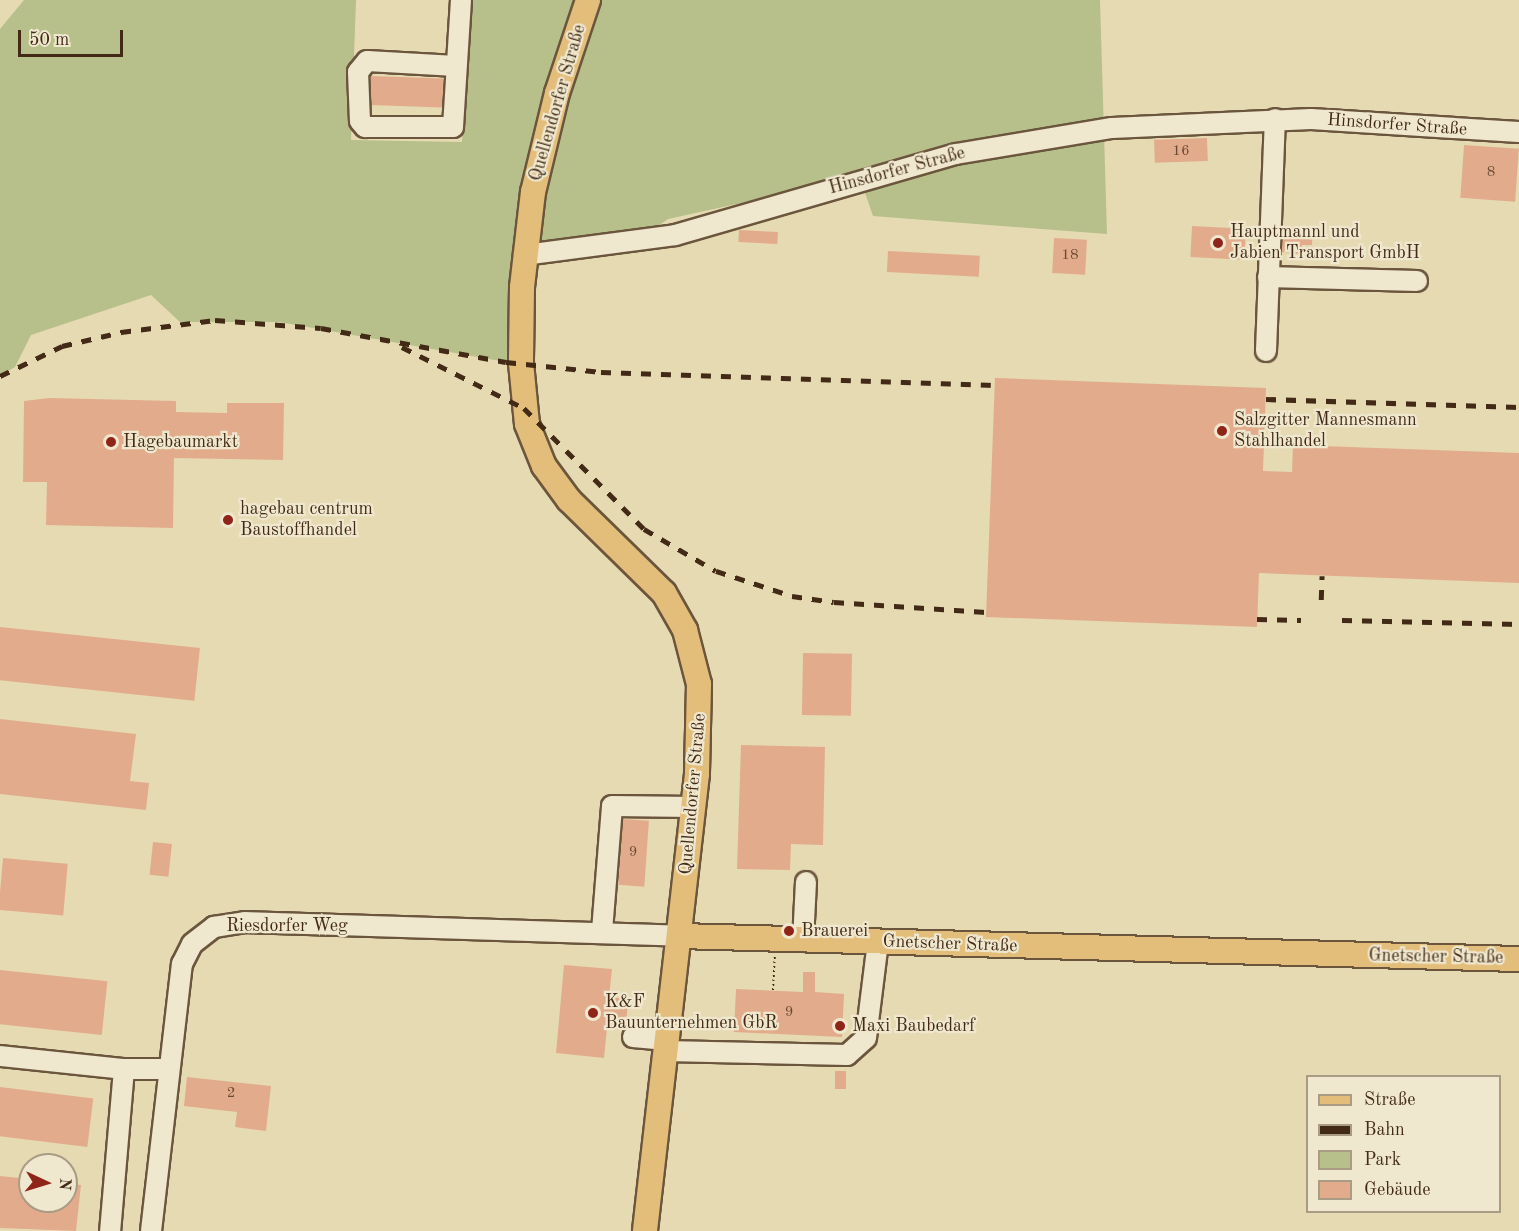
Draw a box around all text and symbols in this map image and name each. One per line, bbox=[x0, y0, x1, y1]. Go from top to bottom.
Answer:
scale bar bbox=[21, 18, 126, 56]
street label: Quellendorfer Straße bbox=[525, 22, 591, 184]
text: 50 m bbox=[29, 31, 69, 49]
street label: Hinsdorfer Straße bbox=[1326, 109, 1468, 141]
street label: Hinsdorfer Straße bbox=[826, 142, 968, 200]
house number: 16 bbox=[1172, 143, 1190, 161]
house number: 8 bbox=[1487, 164, 1495, 182]
place label: Hauptmannl und Jabien Transport GmbH bbox=[1230, 222, 1420, 264]
marker: Hauptmannl und Jabien Transport GmbH bbox=[1211, 236, 1225, 250]
house number: 18 bbox=[1061, 247, 1079, 265]
place label: Salzgitter Mannesmann Stahlhandel bbox=[1234, 410, 1417, 452]
marker: Salzgitter Mannesmann Stahlhandel bbox=[1215, 424, 1229, 438]
place label: Hagebaumarkt bbox=[123, 431, 238, 453]
marker: Hagebaumarkt bbox=[104, 435, 118, 449]
place label: hagebau centrum Baustoffhandel bbox=[240, 499, 373, 542]
marker: hagebau centrum Baustoffhandel bbox=[221, 513, 235, 527]
street label: Quellendorfer Straße bbox=[675, 712, 711, 876]
house number: 9 bbox=[629, 844, 637, 862]
street label: Riesdorfer Weg bbox=[226, 915, 348, 937]
place label: Brauerei bbox=[801, 920, 868, 942]
marker: Brauerei bbox=[782, 924, 796, 938]
street label: Gnetscher Straße bbox=[882, 931, 1018, 957]
street label: Gnetscher Straße bbox=[1368, 945, 1504, 969]
place label: K&F Bauunternehmen GbR bbox=[605, 992, 777, 1034]
house number: 9 bbox=[785, 1004, 793, 1022]
marker: K&F Bauunternehmen GbR bbox=[586, 1006, 600, 1020]
place label: Maxi Baubedarf bbox=[852, 1015, 975, 1037]
marker: Maxi Baubedarf bbox=[833, 1019, 847, 1033]
legend bbox=[1306, 1075, 1501, 1213]
house number: 2 bbox=[227, 1085, 235, 1103]
text: Straße bbox=[1364, 1091, 1415, 1109]
text: Bahn bbox=[1364, 1121, 1405, 1139]
text: Park bbox=[1364, 1151, 1401, 1169]
north arrow bbox=[18, 1153, 78, 1213]
text: N bbox=[56, 1177, 72, 1191]
text: Gebäude bbox=[1364, 1181, 1431, 1199]

